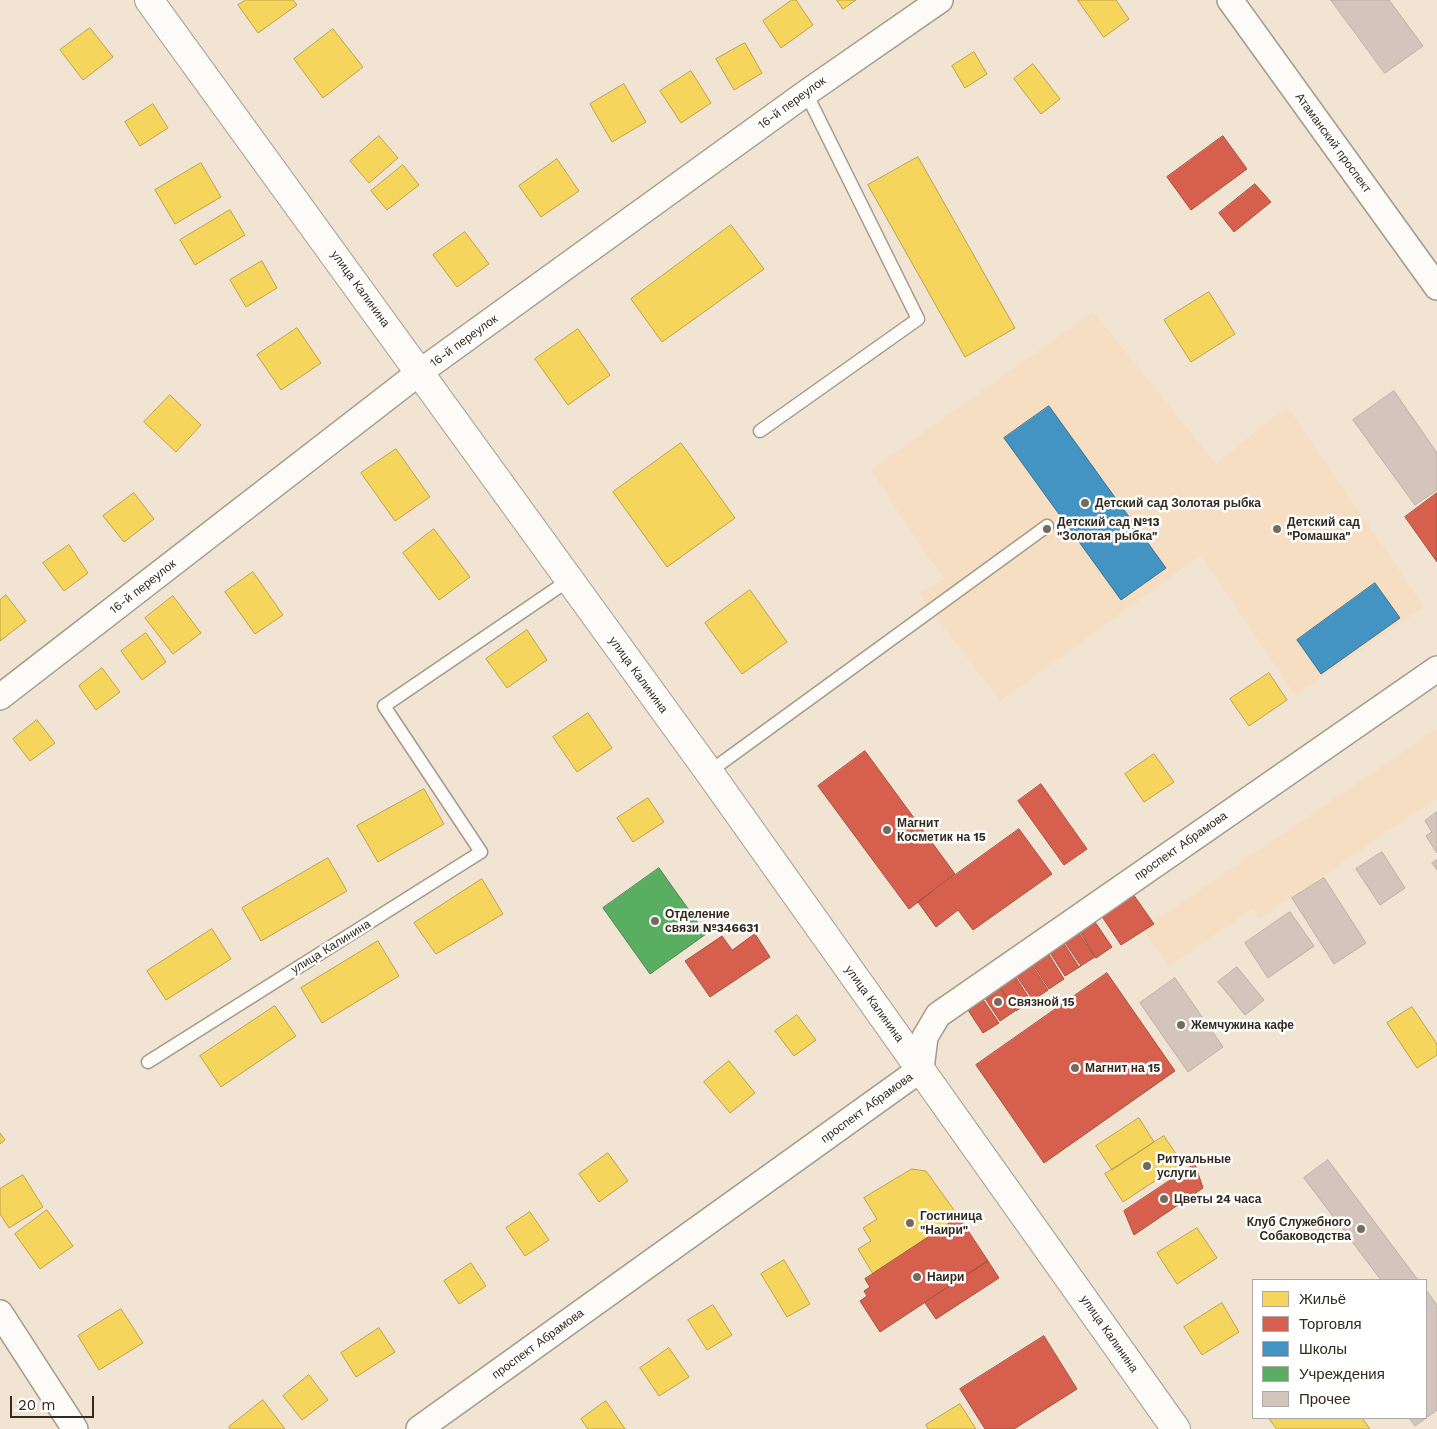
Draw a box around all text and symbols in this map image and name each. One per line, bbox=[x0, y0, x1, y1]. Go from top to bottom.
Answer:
street label: 16-й переулок bbox=[755, 74, 829, 132]
street label: Атаманский проспект bbox=[1292, 90, 1374, 196]
street label: улица Калинина bbox=[327, 248, 393, 330]
street label: 16-й переулок bbox=[427, 312, 501, 370]
place label: Детский сад Золотая рыбка bbox=[1095, 496, 1261, 510]
marker: Детский сад Золотая рыбка bbox=[1079, 497, 1091, 509]
place label: Детский сад №13 "Золотая рыбка" bbox=[1057, 515, 1160, 543]
place label: Детский сад "Ромашка" bbox=[1287, 515, 1360, 543]
marker: Детский сад №13 "Золотая рыбка" bbox=[1041, 523, 1053, 535]
marker: Детский сад "Ромашка" bbox=[1271, 523, 1283, 535]
street label: 16-й переулок bbox=[107, 557, 179, 617]
street label: улица Калинина bbox=[605, 634, 671, 716]
street label: проспект Абрамова bbox=[1132, 809, 1230, 883]
place label: Магнит Косметик на 15 bbox=[897, 816, 986, 844]
marker: Магнит Косметик на 15 bbox=[881, 824, 893, 836]
place label: Отделение связи №346631 bbox=[665, 907, 759, 935]
marker: Отделение связи №346631 bbox=[649, 915, 661, 927]
street label: улица Калинина bbox=[289, 917, 373, 977]
street label: улица Калинина bbox=[841, 963, 907, 1045]
place label: Связной 15 bbox=[1008, 995, 1074, 1009]
marker: Связной 15 bbox=[992, 996, 1004, 1008]
place label: Жемчужина кафе bbox=[1191, 1018, 1294, 1032]
marker: Жемчужина кафе bbox=[1175, 1019, 1187, 1031]
place label: Магнит на 15 bbox=[1085, 1061, 1160, 1075]
marker: Магнит на 15 bbox=[1069, 1062, 1081, 1074]
street label: проспект Абрамова bbox=[818, 1070, 916, 1146]
place label: Ритуальные услуги bbox=[1157, 1152, 1231, 1180]
marker: Ритуальные услуги bbox=[1141, 1160, 1153, 1172]
place label: Цветы 24 часа bbox=[1174, 1192, 1261, 1206]
marker: Цветы 24 часа bbox=[1158, 1193, 1170, 1205]
place label: Гостиница "Наири" bbox=[920, 1209, 982, 1237]
place label: Клуб Служебного Собаководства bbox=[1247, 1215, 1351, 1243]
marker: Гостиница "Наири" bbox=[904, 1217, 916, 1229]
marker: Клуб Служебного Собаководства bbox=[1355, 1223, 1367, 1235]
place label: Наири bbox=[927, 1270, 964, 1284]
marker: Наири bbox=[911, 1271, 923, 1283]
legend bbox=[1252, 1279, 1427, 1419]
text: Жильё bbox=[1299, 1290, 1346, 1308]
street label: улица Калинина bbox=[1077, 1293, 1141, 1375]
street label: проспект Абрамова bbox=[489, 1306, 587, 1382]
text: Торговля bbox=[1299, 1315, 1362, 1333]
text: Школы bbox=[1299, 1340, 1347, 1358]
text: Учреждения bbox=[1299, 1365, 1385, 1383]
scale bar bbox=[12, 1386, 96, 1418]
text: Прочее bbox=[1299, 1390, 1351, 1408]
text: 20 m bbox=[18, 1396, 56, 1414]

